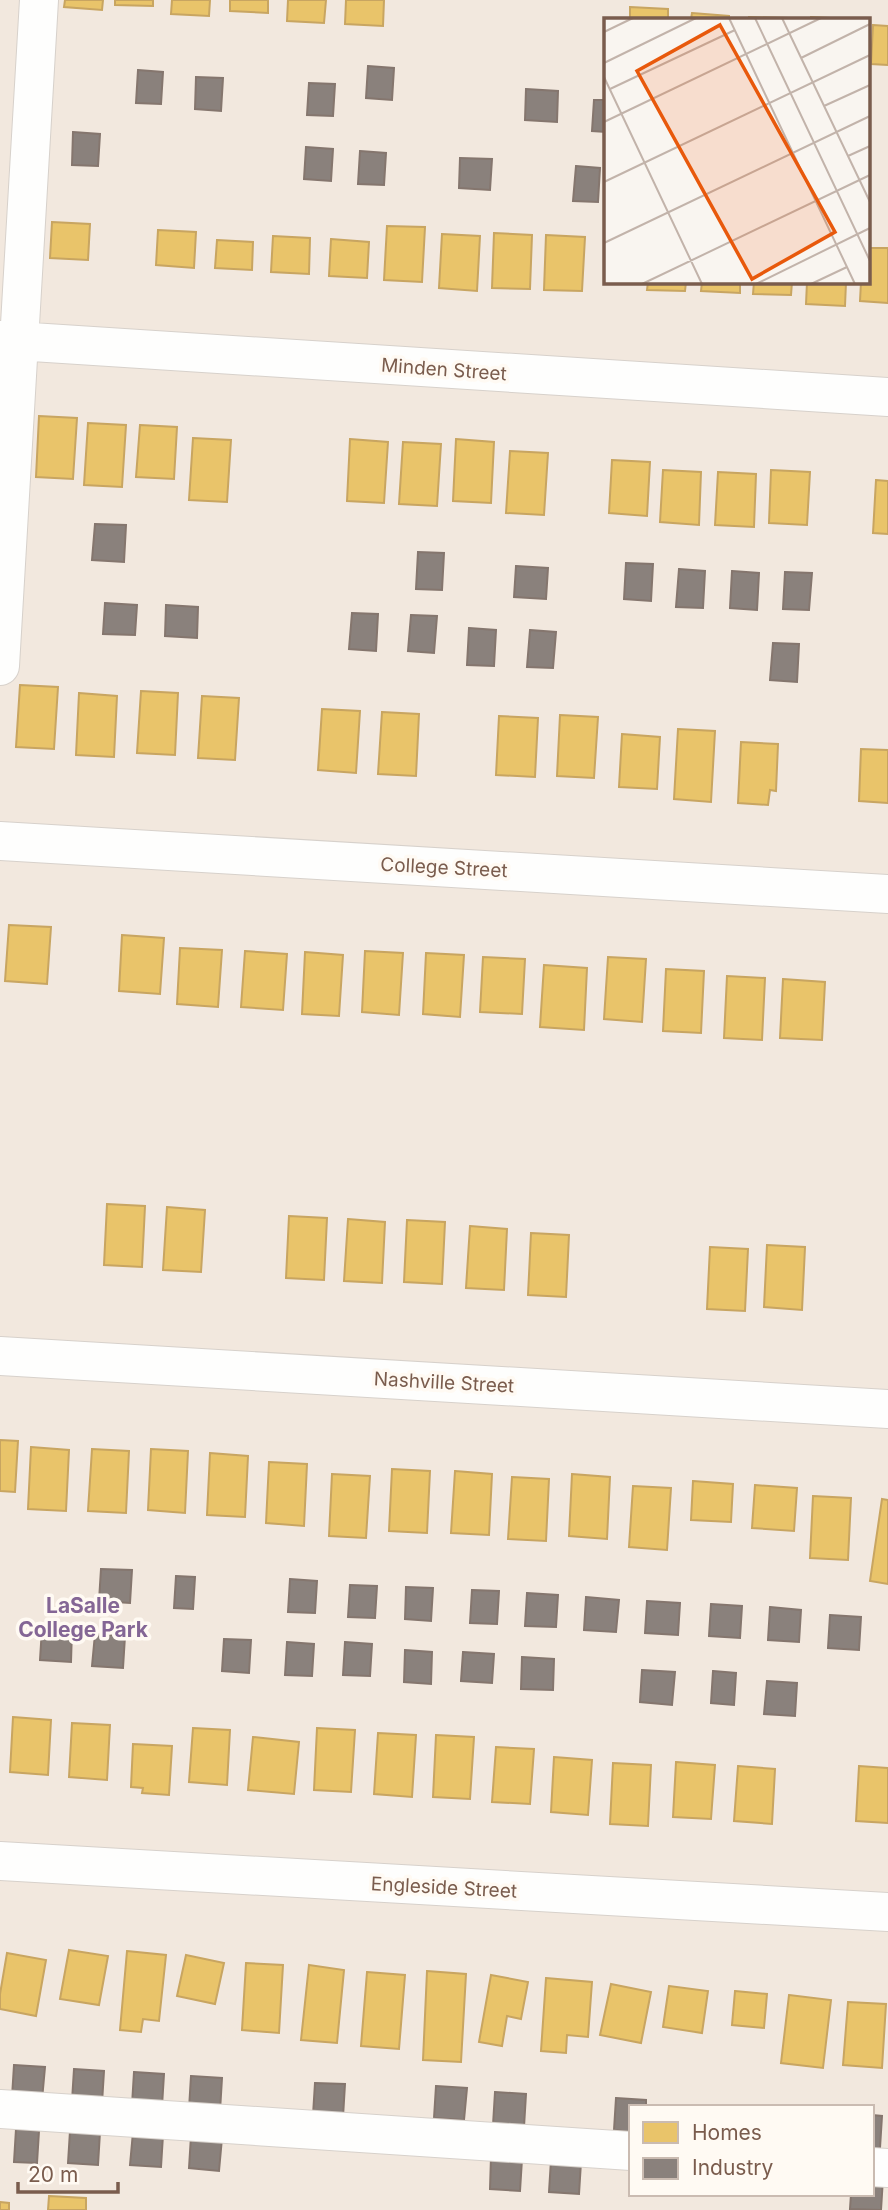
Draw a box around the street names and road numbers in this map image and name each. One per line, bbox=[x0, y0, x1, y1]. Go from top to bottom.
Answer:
street label: Minden Street bbox=[380, 354, 508, 385]
street label: College Street bbox=[380, 853, 508, 882]
street label: Nashville Street bbox=[373, 1367, 515, 1398]
street label: Engleside Street bbox=[370, 1872, 518, 1903]

